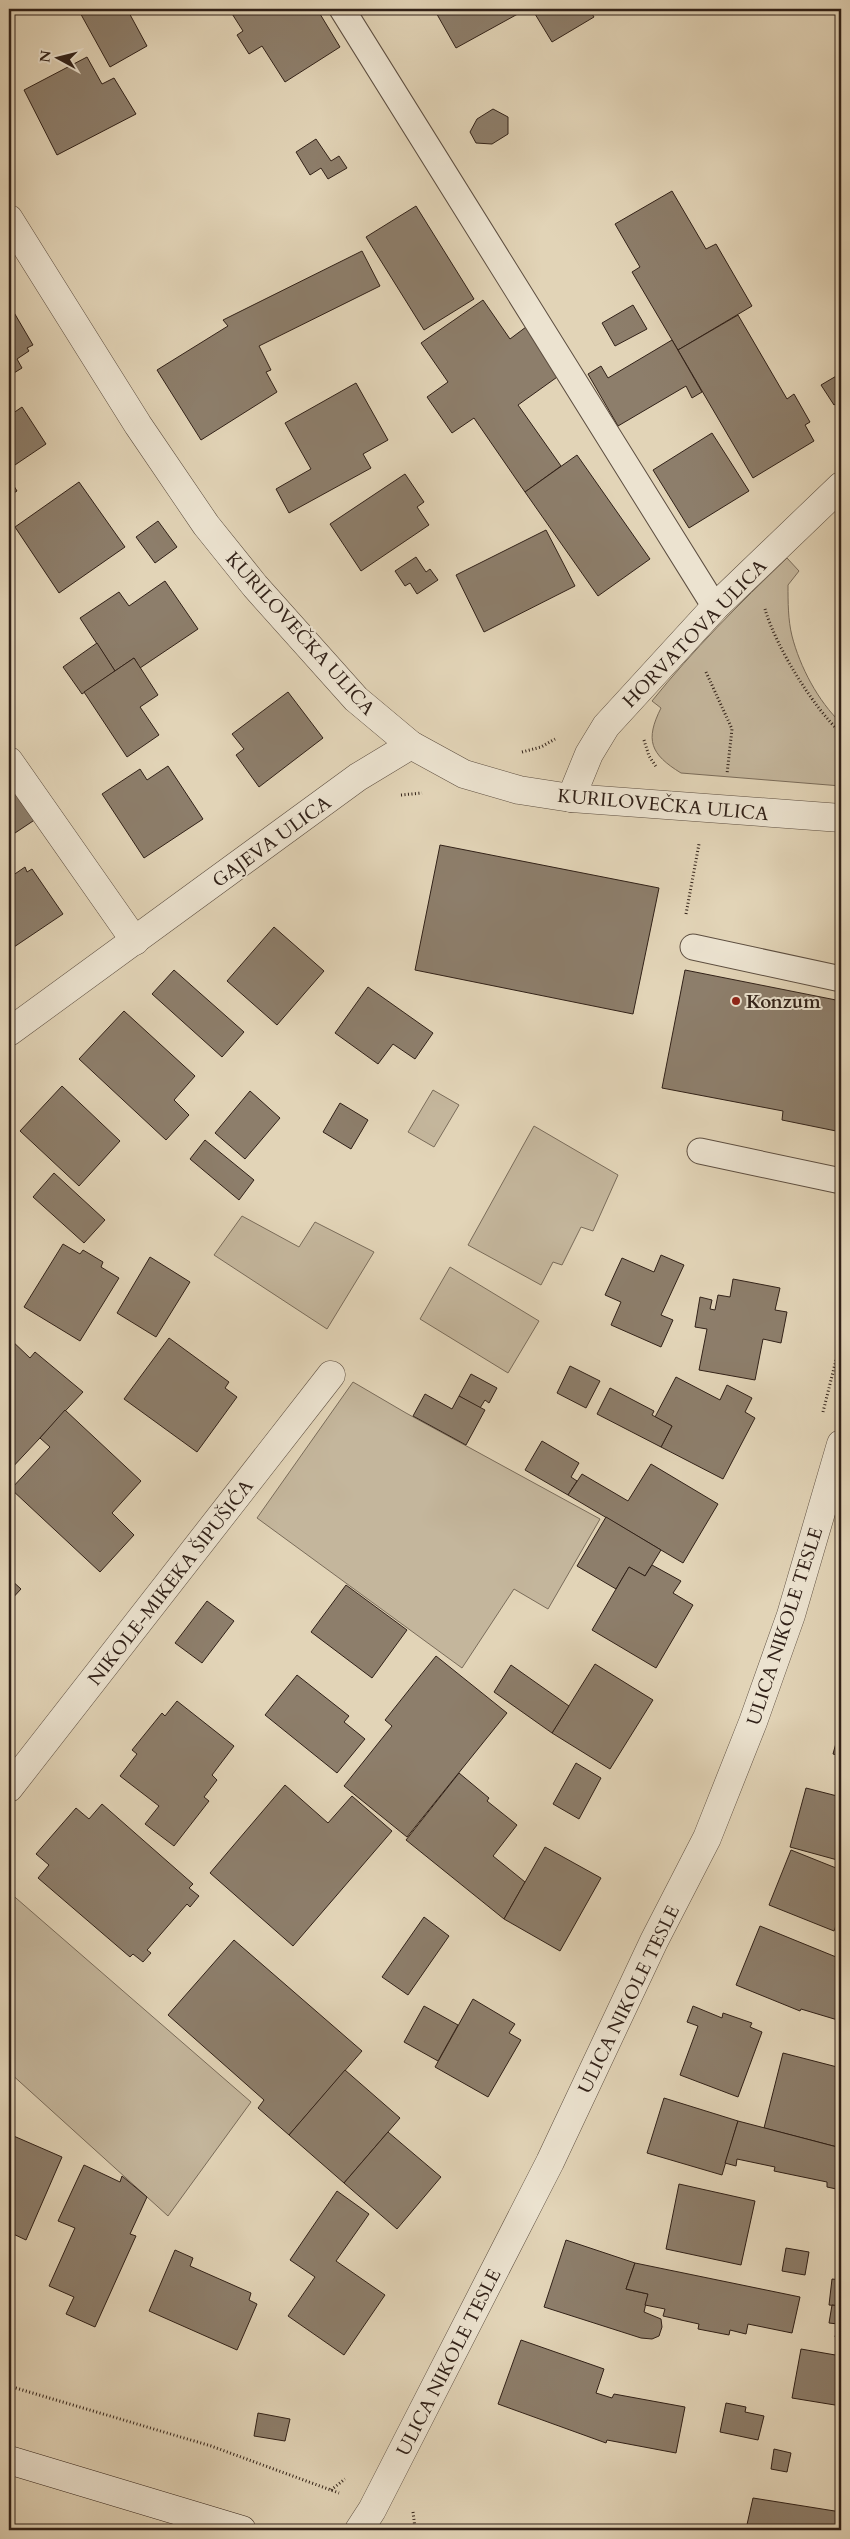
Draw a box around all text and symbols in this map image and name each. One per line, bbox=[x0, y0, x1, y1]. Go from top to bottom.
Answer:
north arrow bbox=[32, 32, 82, 82]
text: N bbox=[35, 49, 56, 64]
street label: KURILOVEČKA ULICA bbox=[220, 546, 381, 721]
street label: HORVATOVA ULICA bbox=[617, 553, 773, 714]
street label: KURILOVEČKA ULICA bbox=[556, 783, 770, 827]
street label: GAJEVA ULICA bbox=[207, 790, 337, 894]
place label: Konzum bbox=[746, 989, 821, 1015]
marker: Konzum bbox=[730, 995, 742, 1007]
street label: NIKOLE-MIKEKA ŠIPUŠIĆA bbox=[82, 1474, 260, 1691]
street label: ULICA NIKOLE TESLE bbox=[741, 1524, 829, 1729]
street label: ULICA NIKOLE TESLE bbox=[572, 1901, 686, 2098]
street label: ULICA NIKOLE TESLE bbox=[390, 2265, 507, 2460]

